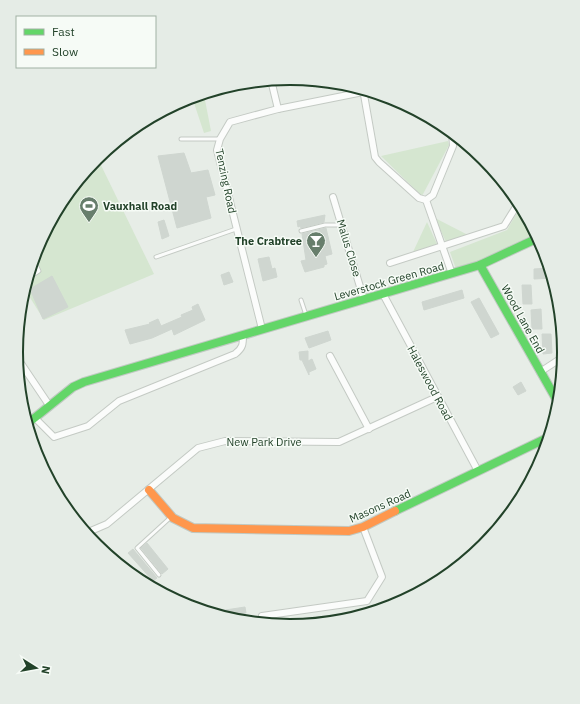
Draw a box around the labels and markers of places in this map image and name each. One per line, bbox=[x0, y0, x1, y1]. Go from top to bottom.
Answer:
sports icon: Vauxhall Road bbox=[78, 195, 100, 223]
place label: Vauxhall Road bbox=[103, 199, 177, 213]
bar icon: The Crabtree bbox=[305, 230, 327, 258]
place label: The Crabtree bbox=[235, 234, 302, 248]

